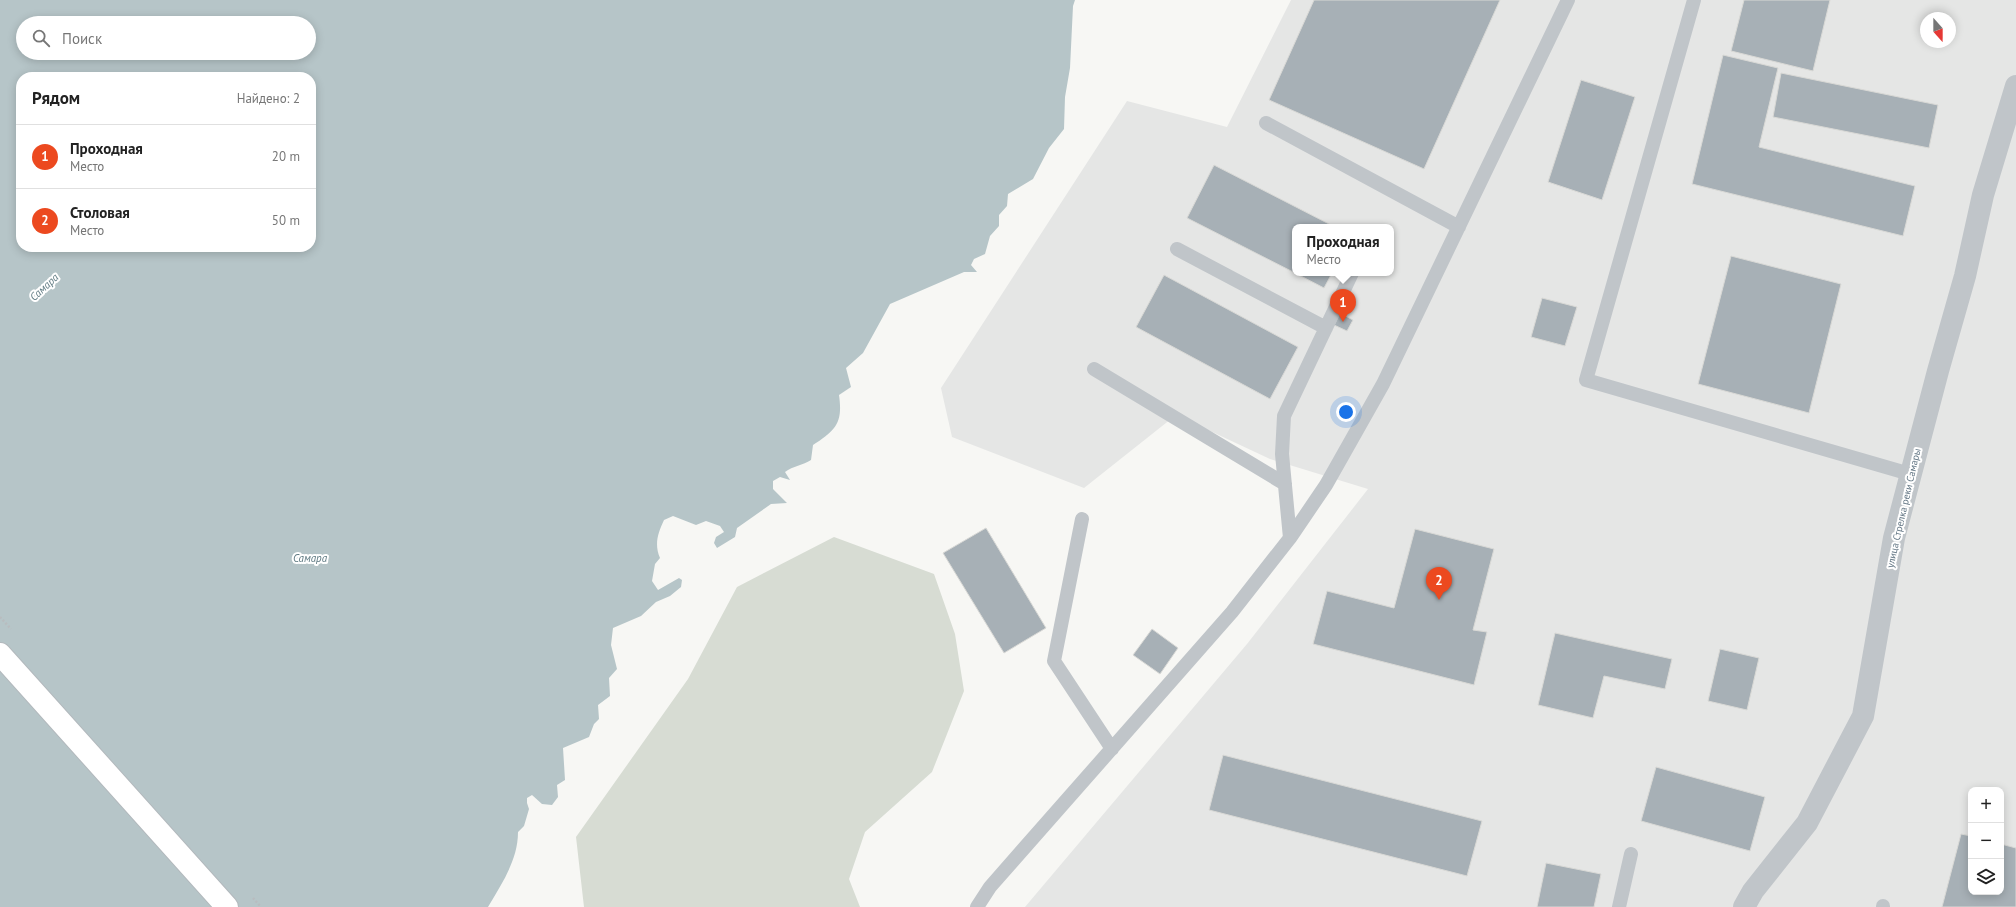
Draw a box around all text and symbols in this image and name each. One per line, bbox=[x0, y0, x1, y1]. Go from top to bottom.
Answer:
north arrow bbox=[1920, 12, 1956, 48]
search box bbox=[16, 16, 316, 60]
icon: search bbox=[30, 27, 52, 49]
text: Поиск bbox=[62, 29, 102, 48]
text: Рядом bbox=[32, 87, 80, 109]
text: Найдено: 2 bbox=[237, 90, 300, 107]
text: Проходная bbox=[70, 139, 143, 158]
text: 1 bbox=[41, 148, 49, 165]
text: 20 m bbox=[272, 148, 300, 165]
text: Место bbox=[70, 158, 104, 175]
text: Столовая bbox=[70, 203, 130, 222]
text: 2 bbox=[41, 212, 49, 229]
text: 50 m bbox=[272, 212, 300, 229]
text: Место bbox=[70, 222, 104, 239]
popup bbox=[1292, 224, 1394, 276]
text: Проходная bbox=[1307, 232, 1379, 251]
text: Место bbox=[1307, 251, 1341, 268]
water label: Самара bbox=[27, 270, 62, 304]
pin: 1 bbox=[1330, 289, 1356, 322]
your location bbox=[1336, 402, 1356, 422]
street label: улица Стрелка реки Самары bbox=[1883, 447, 1924, 569]
water label: Самара bbox=[293, 551, 328, 565]
pin: 2 bbox=[1426, 567, 1452, 600]
map controls bbox=[1968, 787, 2004, 895]
button: + bbox=[1968, 787, 2004, 823]
button: − bbox=[1968, 823, 2004, 859]
button: layers bbox=[1968, 859, 2004, 895]

